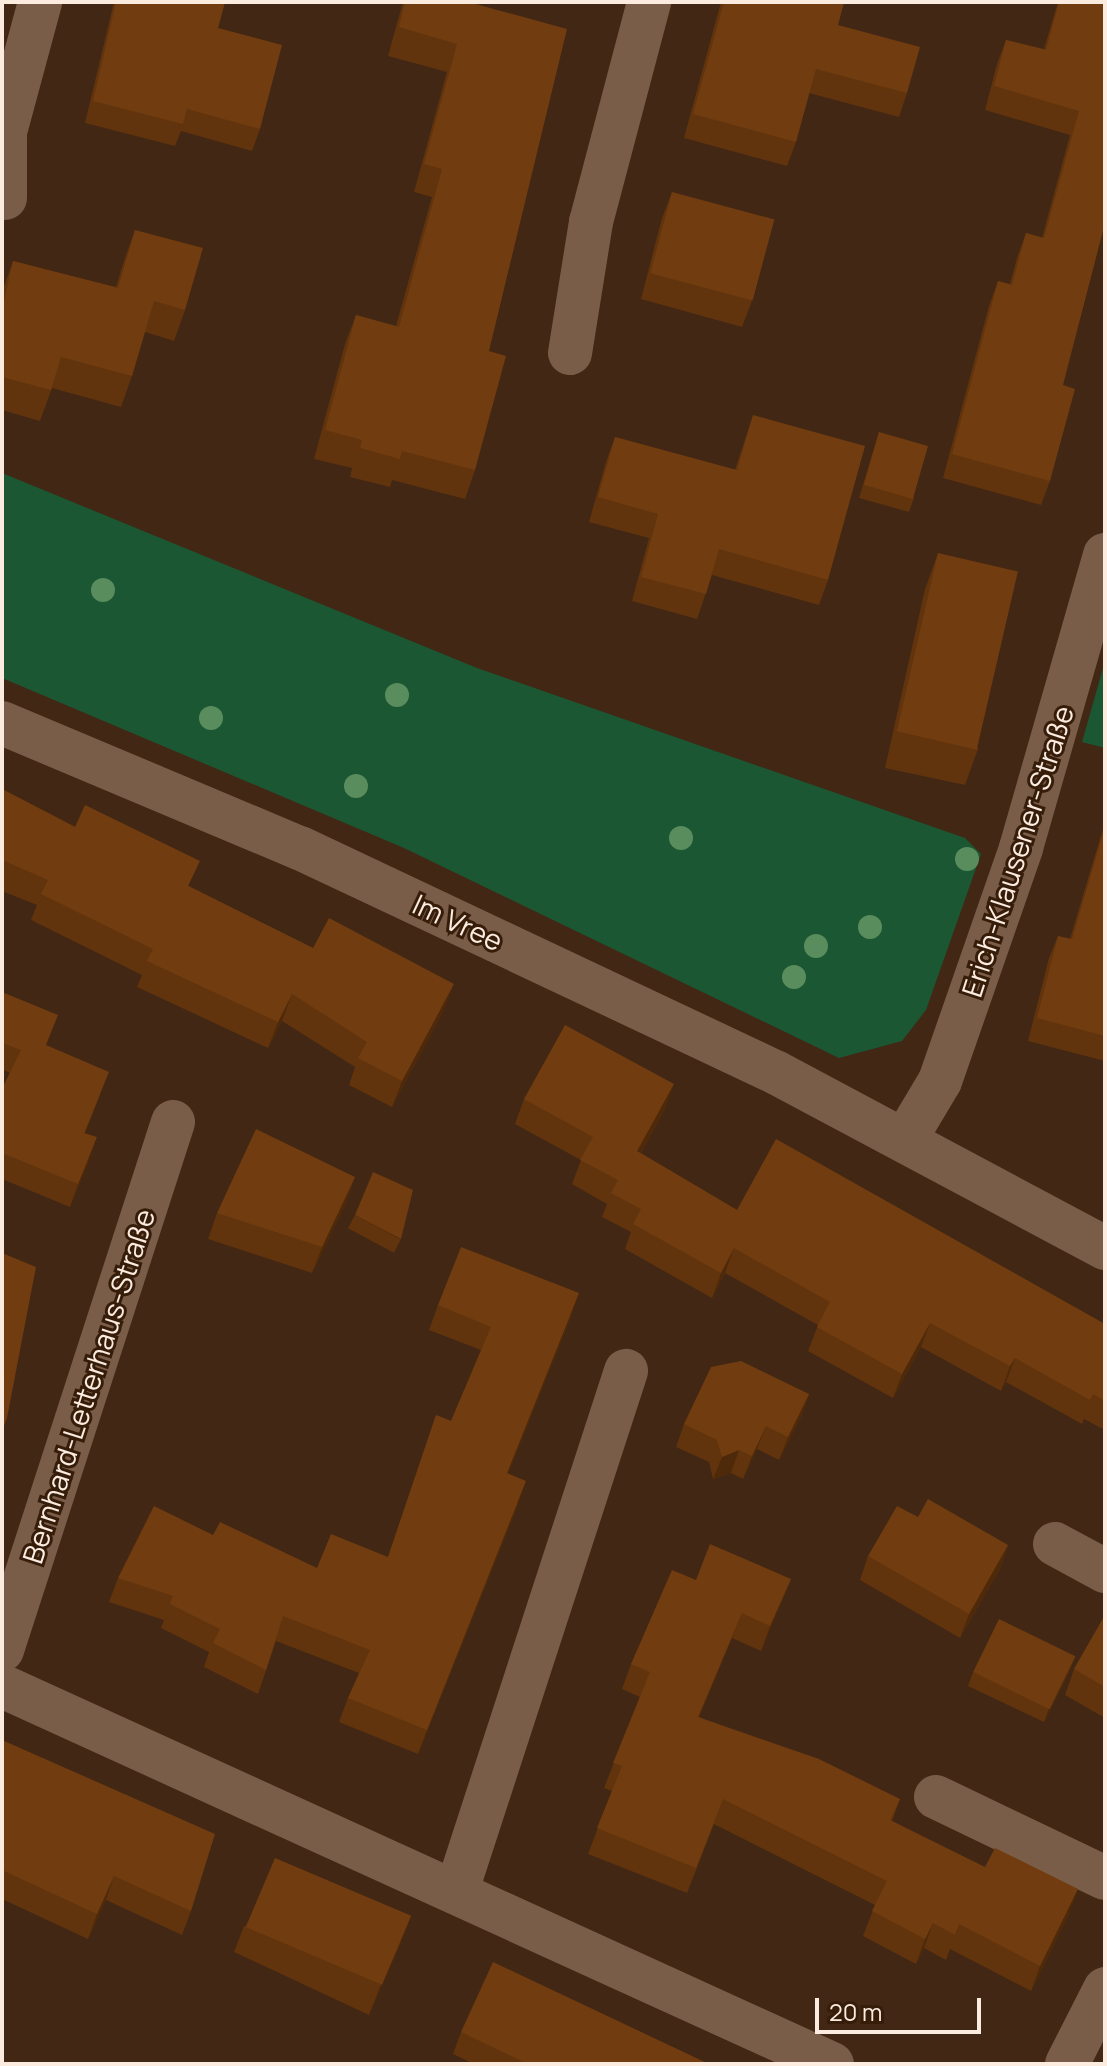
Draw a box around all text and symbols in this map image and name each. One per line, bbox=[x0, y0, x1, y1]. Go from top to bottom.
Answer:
street label: Erich-Klausener-Straße bbox=[954, 701, 1080, 1001]
street label: Im Vree bbox=[408, 887, 508, 957]
street label: Bernhard-Letterhaus-Straße bbox=[15, 1205, 161, 1567]
scale bar bbox=[819, 1982, 985, 2032]
text: 20 m bbox=[829, 1995, 882, 2028]

